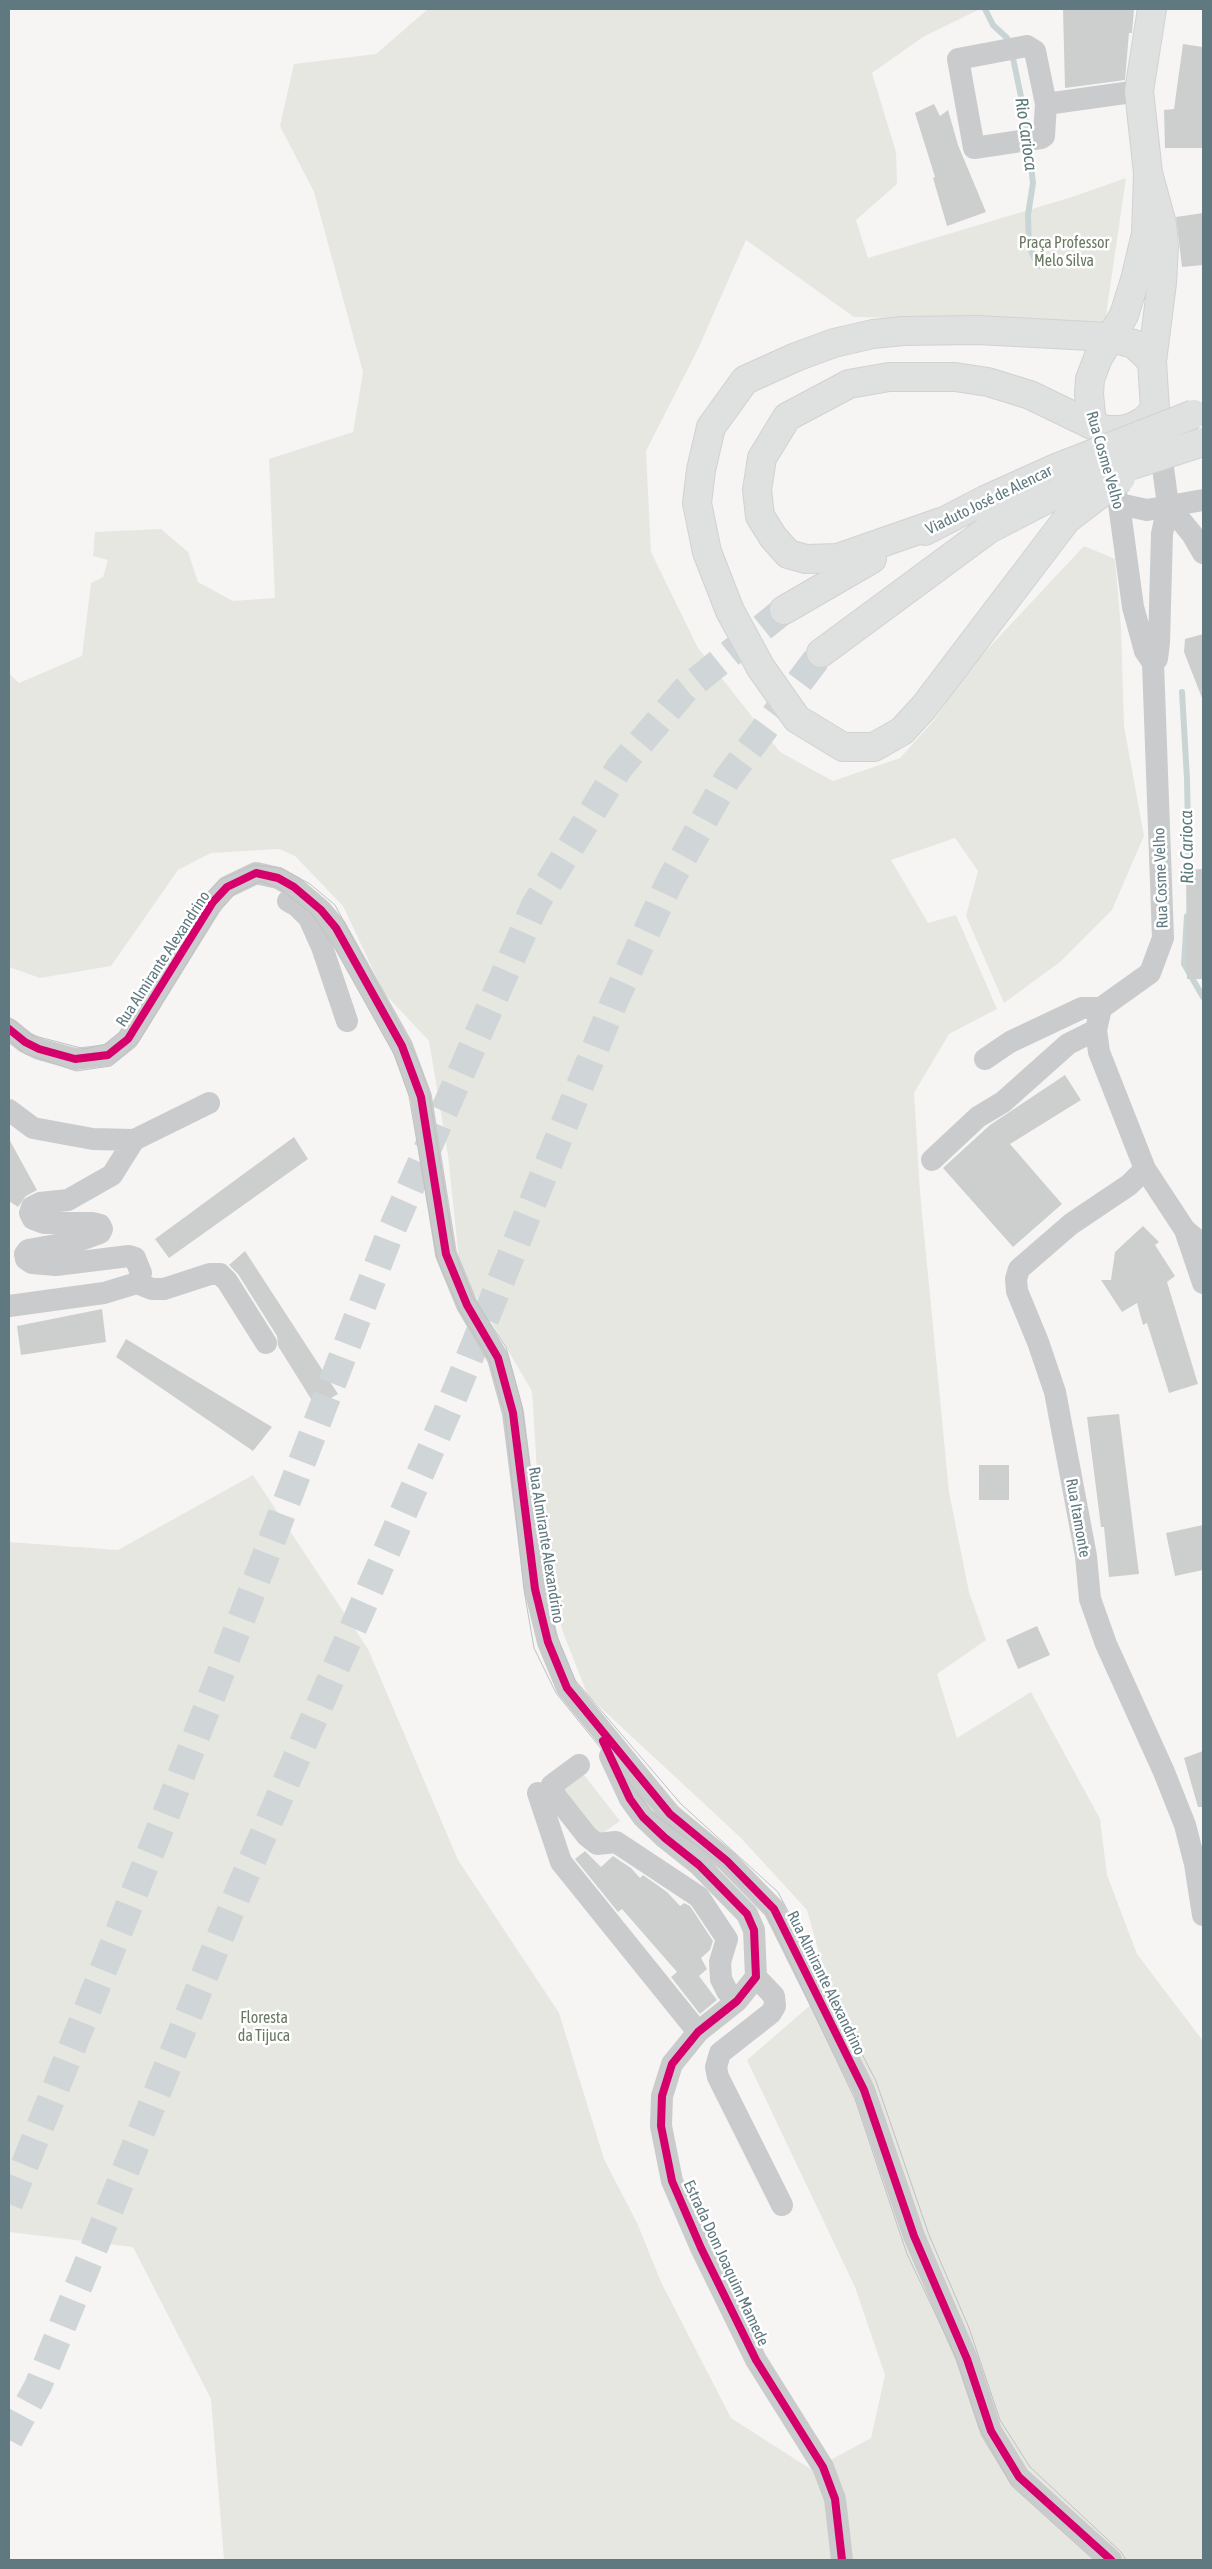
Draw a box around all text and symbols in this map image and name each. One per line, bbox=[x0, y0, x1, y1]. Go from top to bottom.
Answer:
water label: Rio Carioca bbox=[1010, 96, 1042, 172]
park label: Praça Professor Melo Silva bbox=[1019, 233, 1109, 271]
street label: Rua Cosme Velho bbox=[1082, 409, 1128, 511]
street label: Viaduto José de Alencar bbox=[923, 461, 1055, 539]
water label: Rio Carioca bbox=[1176, 810, 1198, 884]
street label: Rua Cosme Velho bbox=[1150, 827, 1172, 929]
street label: Rua Almirante Alexandrino bbox=[112, 887, 214, 1031]
street label: Rua Almirante Alexandrino bbox=[524, 1465, 568, 1625]
street label: Rua Itamonte bbox=[1062, 1477, 1094, 1559]
street label: Rua Almirante Alexandrino bbox=[783, 1908, 869, 2058]
park label: Floresta da Tijuca bbox=[238, 2008, 290, 2046]
street label: Estrada Dom Joaquim Mamede bbox=[679, 2177, 773, 2349]

